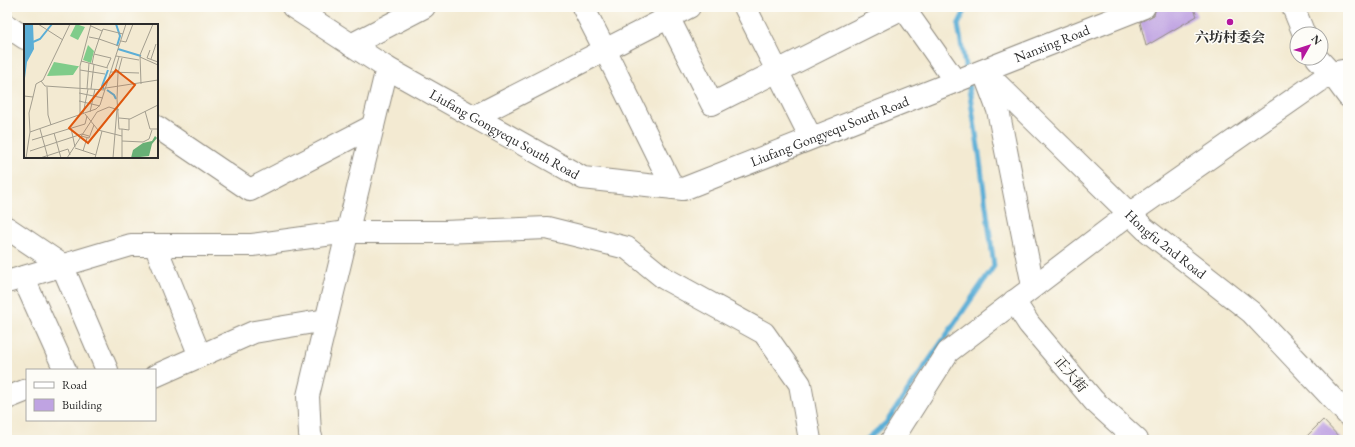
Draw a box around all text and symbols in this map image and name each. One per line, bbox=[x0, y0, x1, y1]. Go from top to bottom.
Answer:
marker: 六坊村委会 bbox=[1225, 17, 1235, 27]
street label: Nanxing Road bbox=[1012, 20, 1093, 66]
inset map bbox=[24, 24, 158, 158]
north arrow bbox=[1289, 26, 1329, 66]
place label: 六坊村委会 bbox=[1195, 28, 1265, 46]
text: N bbox=[1309, 32, 1325, 48]
street label: Liufang Gongyequ South Road bbox=[427, 85, 584, 184]
street label: Liufang Gongyequ South Road bbox=[748, 91, 912, 171]
street label: Hongfu 2nd Road bbox=[1121, 205, 1211, 283]
street label: 正大街 bbox=[1051, 352, 1091, 396]
legend bbox=[26, 369, 156, 421]
text: Road bbox=[62, 377, 88, 393]
text: Building bbox=[62, 397, 103, 413]

